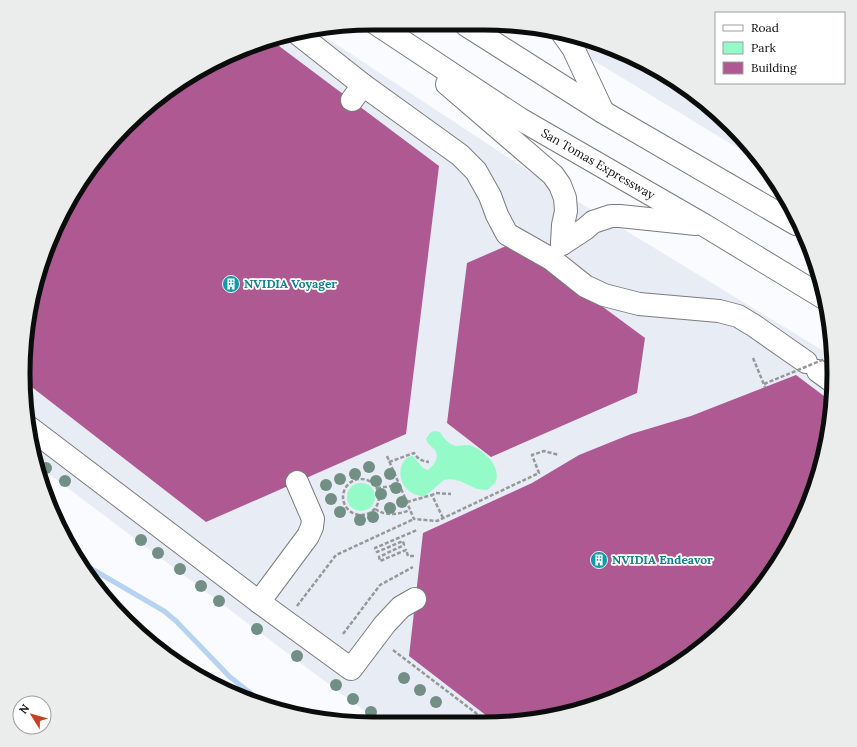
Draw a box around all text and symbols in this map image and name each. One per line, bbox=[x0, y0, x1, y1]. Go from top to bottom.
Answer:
legend bbox=[715, 12, 845, 84]
text: Road bbox=[751, 20, 779, 35]
text: Park bbox=[751, 40, 777, 55]
text: Building bbox=[751, 60, 797, 75]
street label: San Tomas Expressway bbox=[539, 125, 658, 203]
building icon: NVIDIA Voyager bbox=[221, 274, 241, 294]
place label: NVIDIA Voyager bbox=[244, 276, 337, 291]
building icon: NVIDIA Endeavor bbox=[589, 550, 609, 570]
place label: NVIDIA Endeavor bbox=[612, 552, 713, 567]
north arrow bbox=[12, 695, 52, 735]
text: N bbox=[16, 701, 32, 717]

